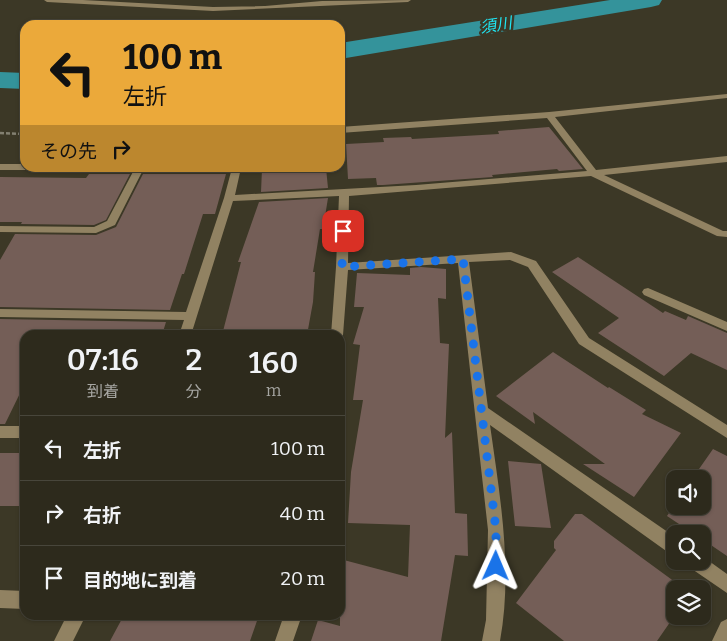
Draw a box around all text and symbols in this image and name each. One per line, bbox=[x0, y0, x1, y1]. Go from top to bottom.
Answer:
water label: 須川 bbox=[479, 13, 515, 37]
text: 100 m bbox=[123, 36, 222, 78]
icon: left bbox=[40, 40, 105, 105]
text: 左折 bbox=[123, 83, 167, 110]
icon: right bbox=[107, 135, 135, 163]
text: その先 bbox=[40, 140, 97, 163]
pin bbox=[322, 210, 364, 252]
icon: arrive bbox=[329, 217, 357, 245]
text: 07:16 bbox=[67, 342, 139, 378]
text: 2 bbox=[185, 342, 202, 378]
text: 160 bbox=[249, 345, 298, 381]
text: m bbox=[266, 381, 281, 400]
text: 到着 bbox=[87, 382, 119, 401]
text: 分 bbox=[186, 382, 202, 401]
icon: left bbox=[40, 434, 68, 462]
text: 100 m bbox=[271, 437, 325, 460]
text: 左折 bbox=[83, 439, 121, 462]
map controls bbox=[666, 470, 711, 625]
button: sound bbox=[666, 470, 711, 515]
icon: right bbox=[40, 499, 68, 527]
text: 40 m bbox=[280, 502, 325, 525]
text: 右折 bbox=[83, 504, 121, 527]
button: search bbox=[666, 525, 711, 570]
position arrow bbox=[469, 539, 521, 591]
icon: arrive bbox=[40, 564, 68, 592]
text: 20 m bbox=[281, 567, 325, 590]
text: 目的地に到着 bbox=[83, 569, 197, 592]
button: layers bbox=[666, 580, 711, 625]

